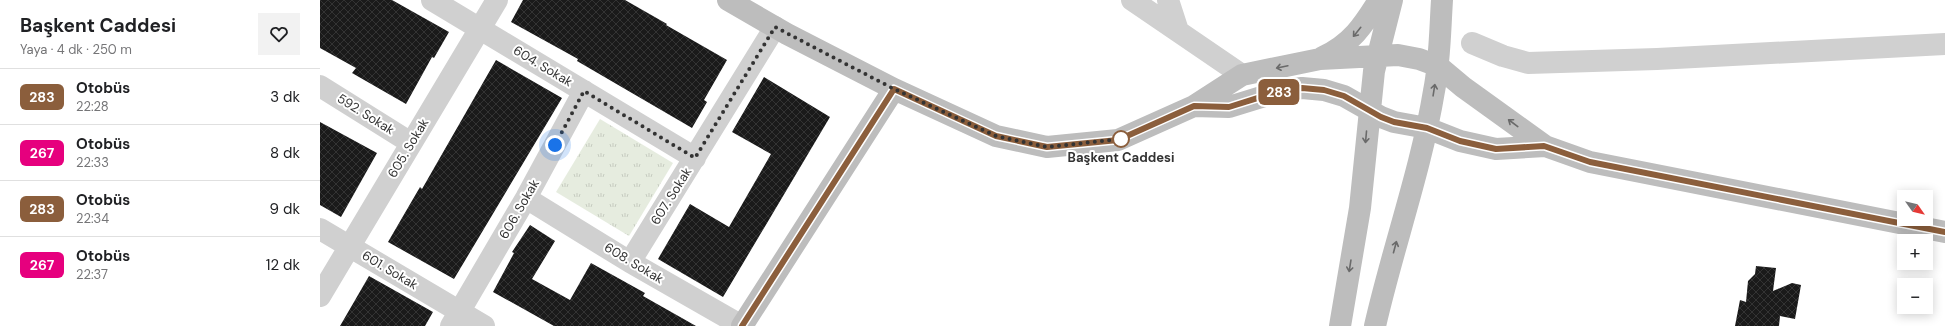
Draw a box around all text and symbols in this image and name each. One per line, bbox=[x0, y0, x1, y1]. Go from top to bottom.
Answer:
text: Başkent Caddesi bbox=[20, 13, 176, 38]
button: heart bbox=[258, 13, 300, 55]
one-way arrow bbox=[1353, 27, 1362, 38]
text: Yaya · 4 dk · 250 m bbox=[20, 41, 132, 58]
street label: 604. Sokak bbox=[510, 42, 576, 91]
one-way arrow bbox=[1276, 63, 1289, 71]
text: Otobüs bbox=[76, 78, 130, 98]
line badge: 283 bbox=[1256, 79, 1302, 105]
text: 283 bbox=[1266, 83, 1292, 101]
one-way arrow bbox=[1431, 84, 1439, 97]
text: 3 dk bbox=[270, 87, 300, 107]
text: 283 bbox=[29, 88, 55, 106]
street label: 592. Sokak bbox=[334, 90, 398, 139]
text: 22:28 bbox=[76, 98, 109, 115]
street label: 605. Sokak bbox=[384, 115, 433, 181]
one-way arrow bbox=[1508, 118, 1519, 127]
marker: Başkent Caddesi bbox=[1112, 130, 1130, 148]
one-way arrow bbox=[1362, 130, 1370, 143]
text: Otobüs bbox=[76, 134, 130, 154]
your location bbox=[545, 135, 565, 155]
text: 8 dk bbox=[270, 143, 300, 163]
text: 267 bbox=[30, 144, 54, 162]
place label: Başkent Caddesi bbox=[1068, 149, 1174, 166]
text: 22:33 bbox=[76, 154, 109, 171]
street label: 607. Sokak bbox=[647, 164, 696, 228]
street label: 606. Sokak bbox=[495, 176, 543, 242]
text: Otobüs bbox=[76, 190, 130, 210]
north arrow bbox=[1897, 190, 1933, 226]
map controls bbox=[1897, 190, 1933, 314]
text: 9 dk bbox=[270, 199, 300, 219]
text: 283 bbox=[29, 200, 55, 218]
text: 22:34 bbox=[76, 210, 109, 227]
button: + bbox=[1897, 234, 1933, 270]
street label: 608. Sokak bbox=[601, 239, 667, 288]
one-way arrow bbox=[1391, 241, 1399, 254]
text: Otobüs bbox=[76, 246, 130, 266]
street label: 601. Sokak bbox=[359, 247, 422, 294]
text: 12 dk bbox=[266, 255, 300, 275]
text: 267 bbox=[30, 256, 54, 274]
one-way arrow bbox=[1346, 259, 1354, 272]
text: 22:37 bbox=[76, 266, 108, 283]
button: − bbox=[1897, 278, 1933, 314]

